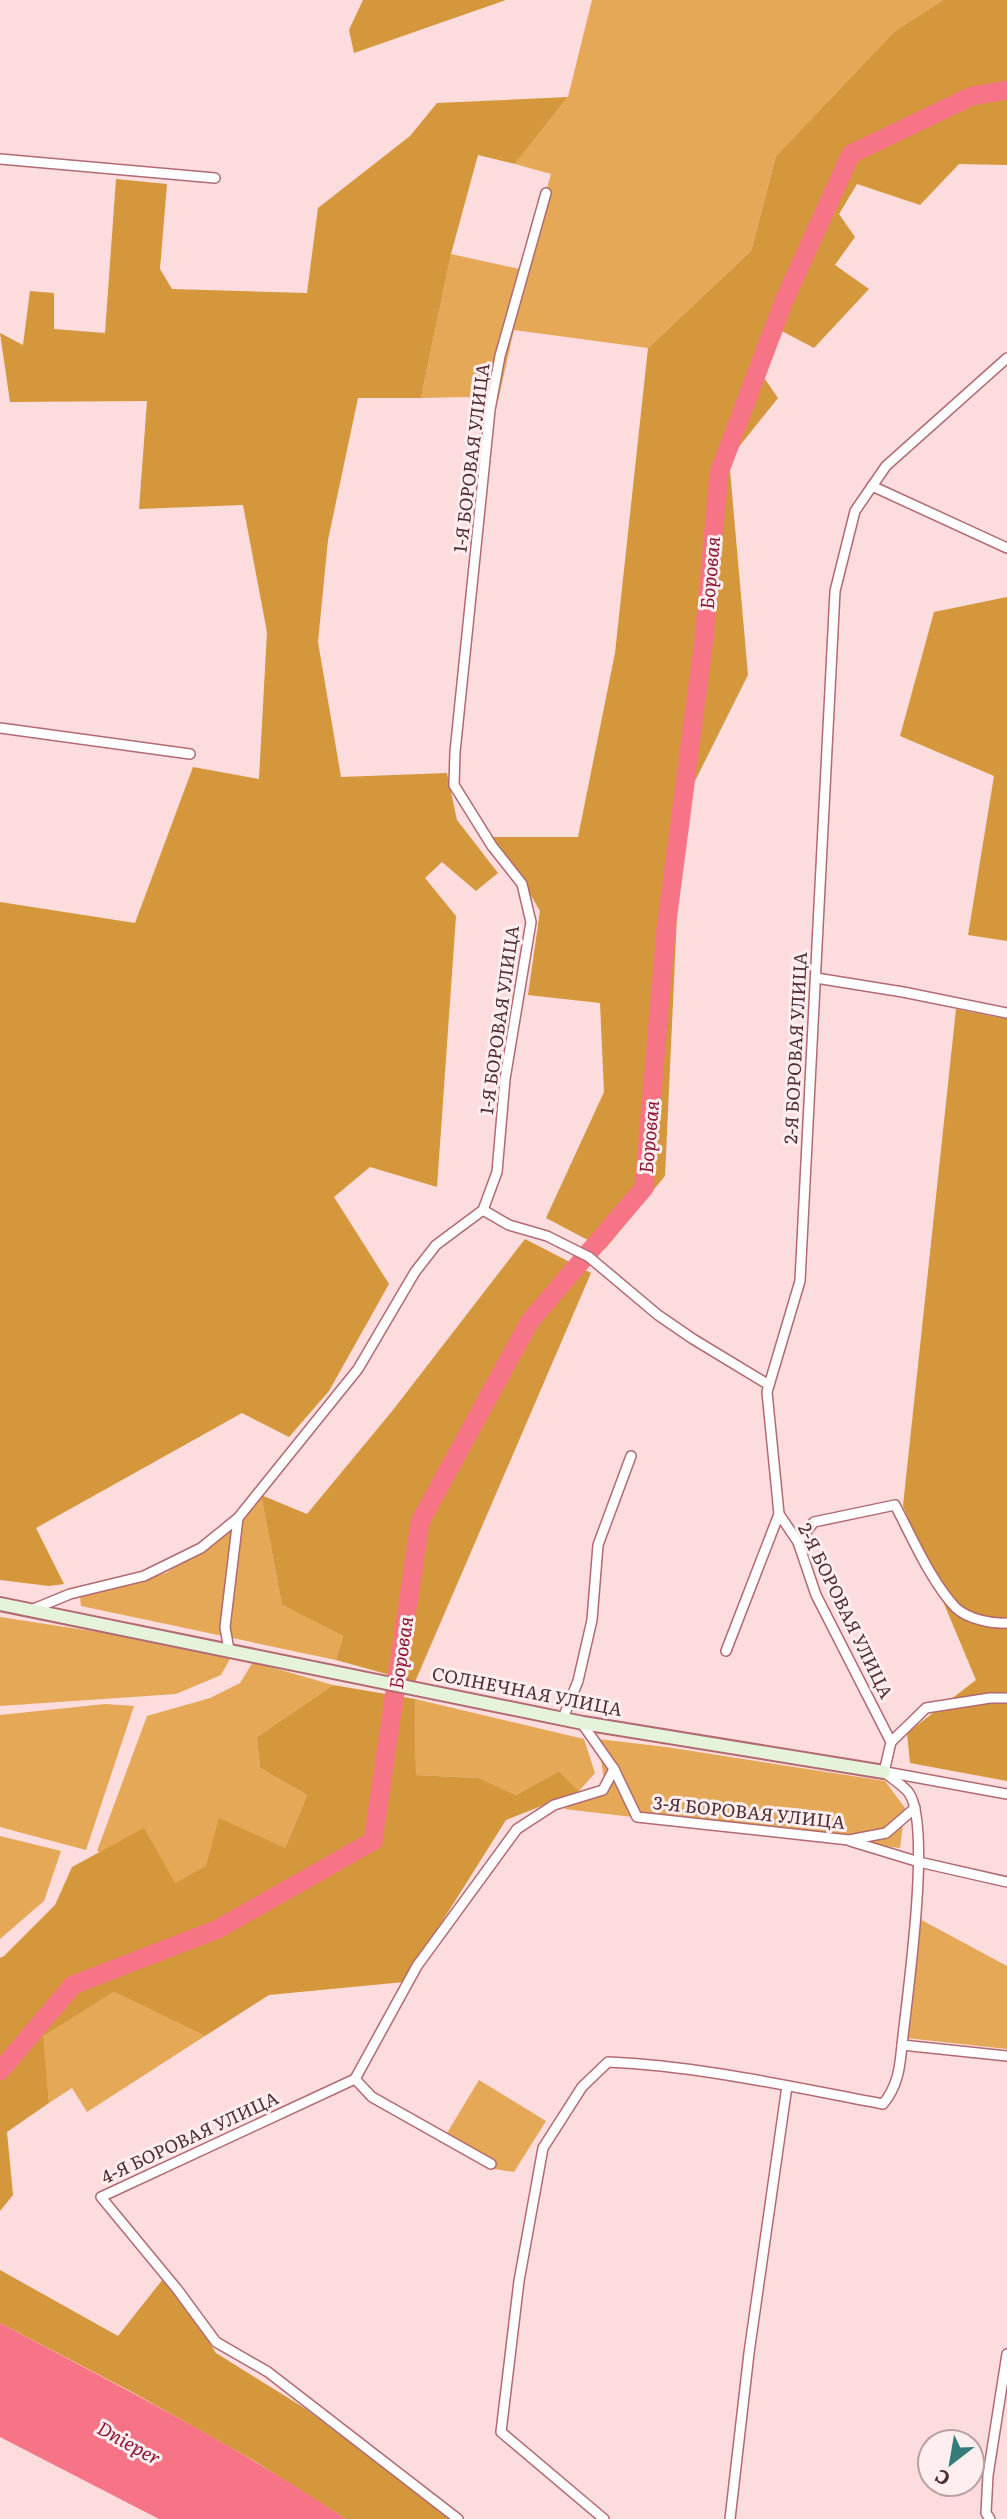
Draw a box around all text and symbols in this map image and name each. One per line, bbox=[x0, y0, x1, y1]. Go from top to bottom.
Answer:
street label: 1-Я БОРОВАЯ УЛИЦА bbox=[446, 362, 496, 554]
water label: Боровая bbox=[692, 535, 726, 610]
street label: 1-Я БОРОВАЯ УЛИЦА bbox=[472, 924, 525, 1116]
street label: 2-Я БОРОВАЯ УЛИЦА bbox=[776, 951, 813, 1145]
water label: Боровая bbox=[631, 1099, 665, 1174]
street label: 2-Я БОРОВАЯ УЛИЦА bbox=[792, 1518, 901, 1703]
water label: Боровая bbox=[381, 1615, 419, 1691]
street label: СОЛНЕЧНАЯ УЛИЦА bbox=[430, 1659, 625, 1722]
street label: 3-Я БОРОВАЯ УЛИЦА bbox=[652, 1788, 847, 1835]
street label: 4-Я БОРОВАЯ УЛИЦА bbox=[96, 2084, 283, 2190]
water label: Dnieper bbox=[93, 2413, 167, 2471]
north arrow bbox=[916, 2428, 986, 2498]
text: С bbox=[929, 2463, 955, 2494]

